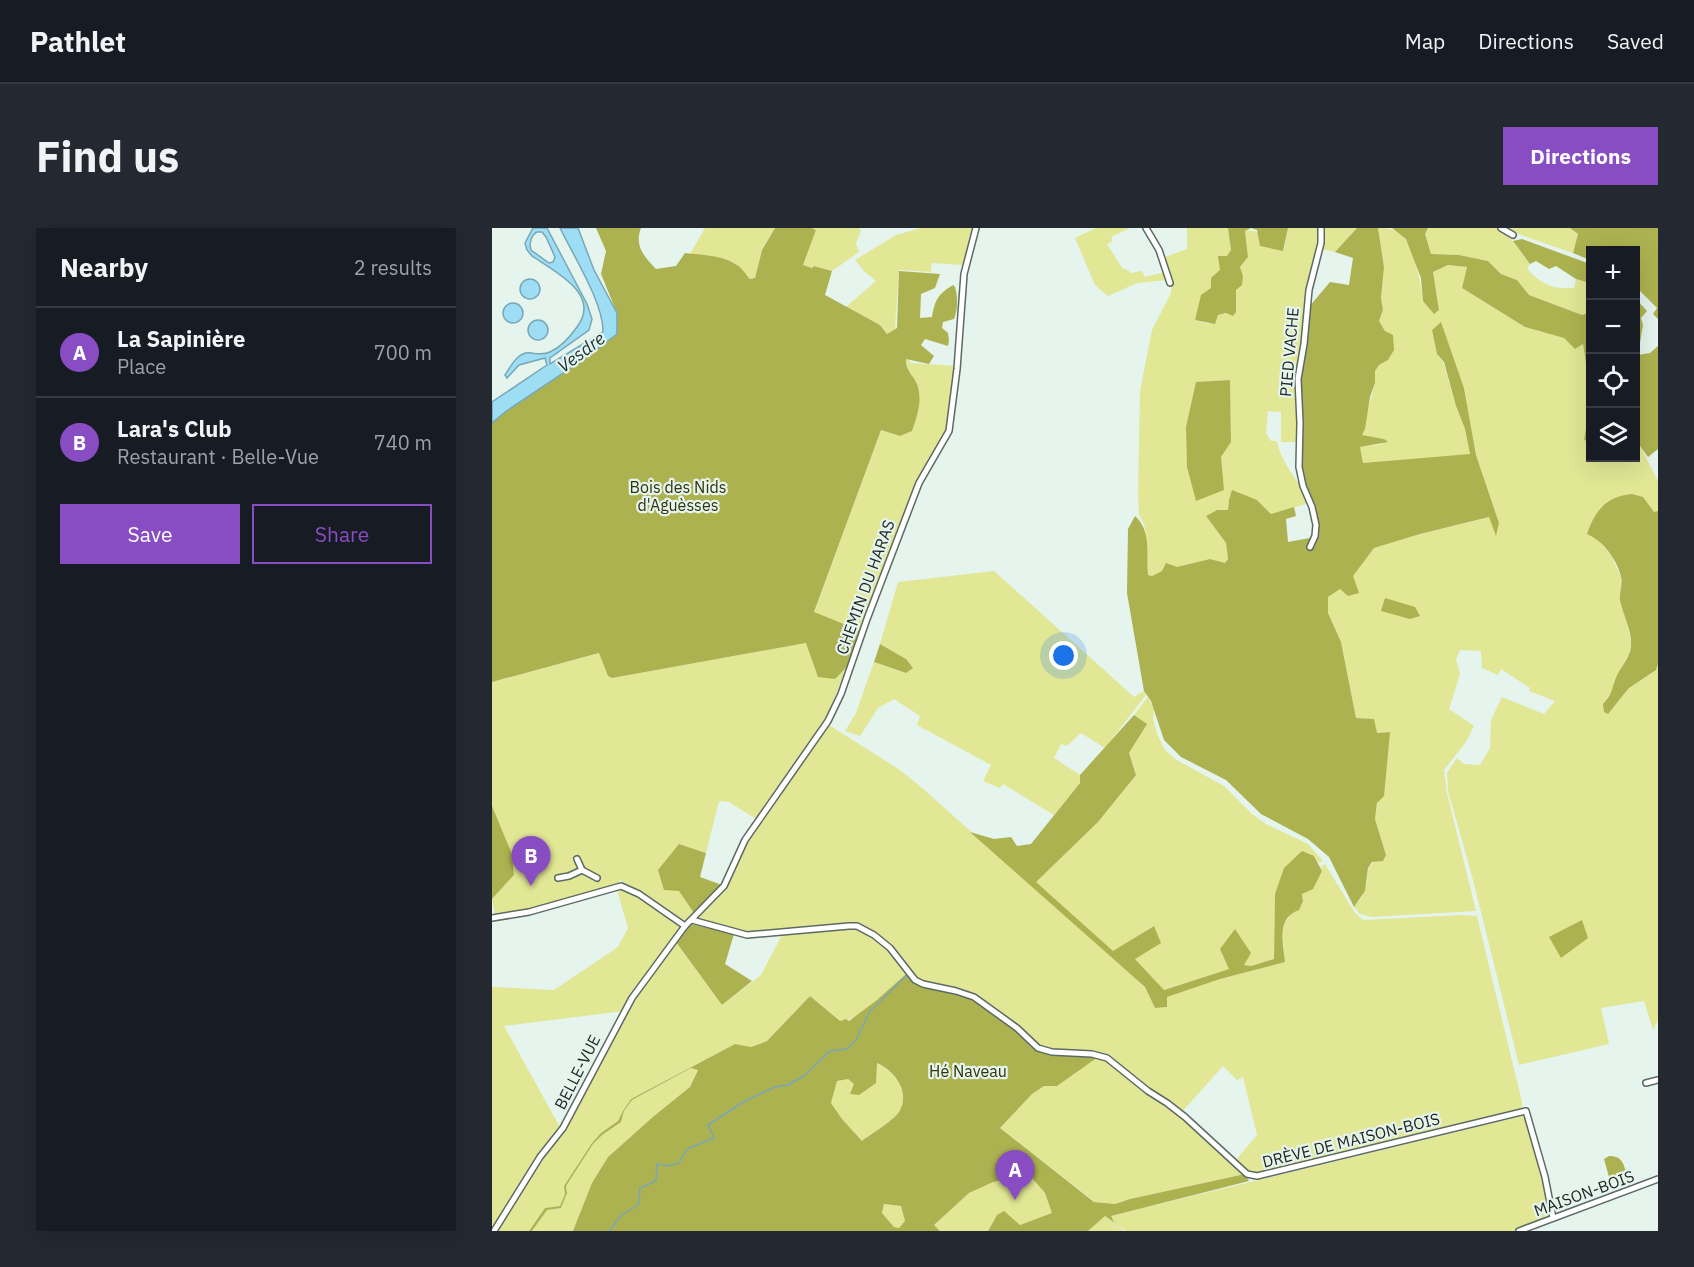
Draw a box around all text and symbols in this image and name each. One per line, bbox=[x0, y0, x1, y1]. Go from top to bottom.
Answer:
text: Pathlet bbox=[30, 23, 126, 60]
text: Map bbox=[1405, 27, 1445, 55]
text: Directions bbox=[1478, 27, 1574, 55]
text: Saved bbox=[1607, 27, 1664, 55]
button: Directions bbox=[1503, 127, 1658, 185]
text: Find us bbox=[36, 129, 179, 184]
map controls bbox=[1586, 246, 1640, 462]
button: + bbox=[1586, 246, 1640, 300]
text: Nearby bbox=[60, 250, 148, 284]
text: 2 results bbox=[354, 254, 432, 281]
button: − bbox=[1586, 300, 1640, 354]
street label: PIED VACHE bbox=[1275, 306, 1303, 398]
text: La Sapinière bbox=[117, 324, 245, 353]
water label: Vesdre bbox=[553, 327, 609, 377]
text: A bbox=[73, 339, 86, 366]
text: 700 m bbox=[374, 339, 432, 366]
text: Place bbox=[117, 353, 166, 380]
button: locate bbox=[1586, 354, 1640, 408]
button: layers bbox=[1586, 408, 1640, 462]
text: Lara's Club bbox=[117, 414, 232, 443]
text: B bbox=[73, 429, 86, 456]
text: 740 m bbox=[374, 429, 432, 456]
text: Restaurant · Belle-Vue bbox=[117, 443, 319, 470]
park label: Bois des Nids d'Aguèsses bbox=[630, 477, 727, 515]
button: Save bbox=[60, 504, 240, 564]
button: Share bbox=[252, 504, 432, 564]
street label: CHEMIN DU HARAS bbox=[831, 517, 899, 657]
your location bbox=[1049, 641, 1078, 670]
pin: B bbox=[512, 836, 550, 886]
street label: BELLE-VUE bbox=[550, 1031, 604, 1113]
park label: Hé Naveau bbox=[929, 1061, 1007, 1081]
street label: DRÈVE DE MAISON-BOIS bbox=[1260, 1107, 1442, 1172]
pin: A bbox=[996, 1150, 1034, 1200]
street label: MAISON-BOIS bbox=[1531, 1166, 1637, 1220]

